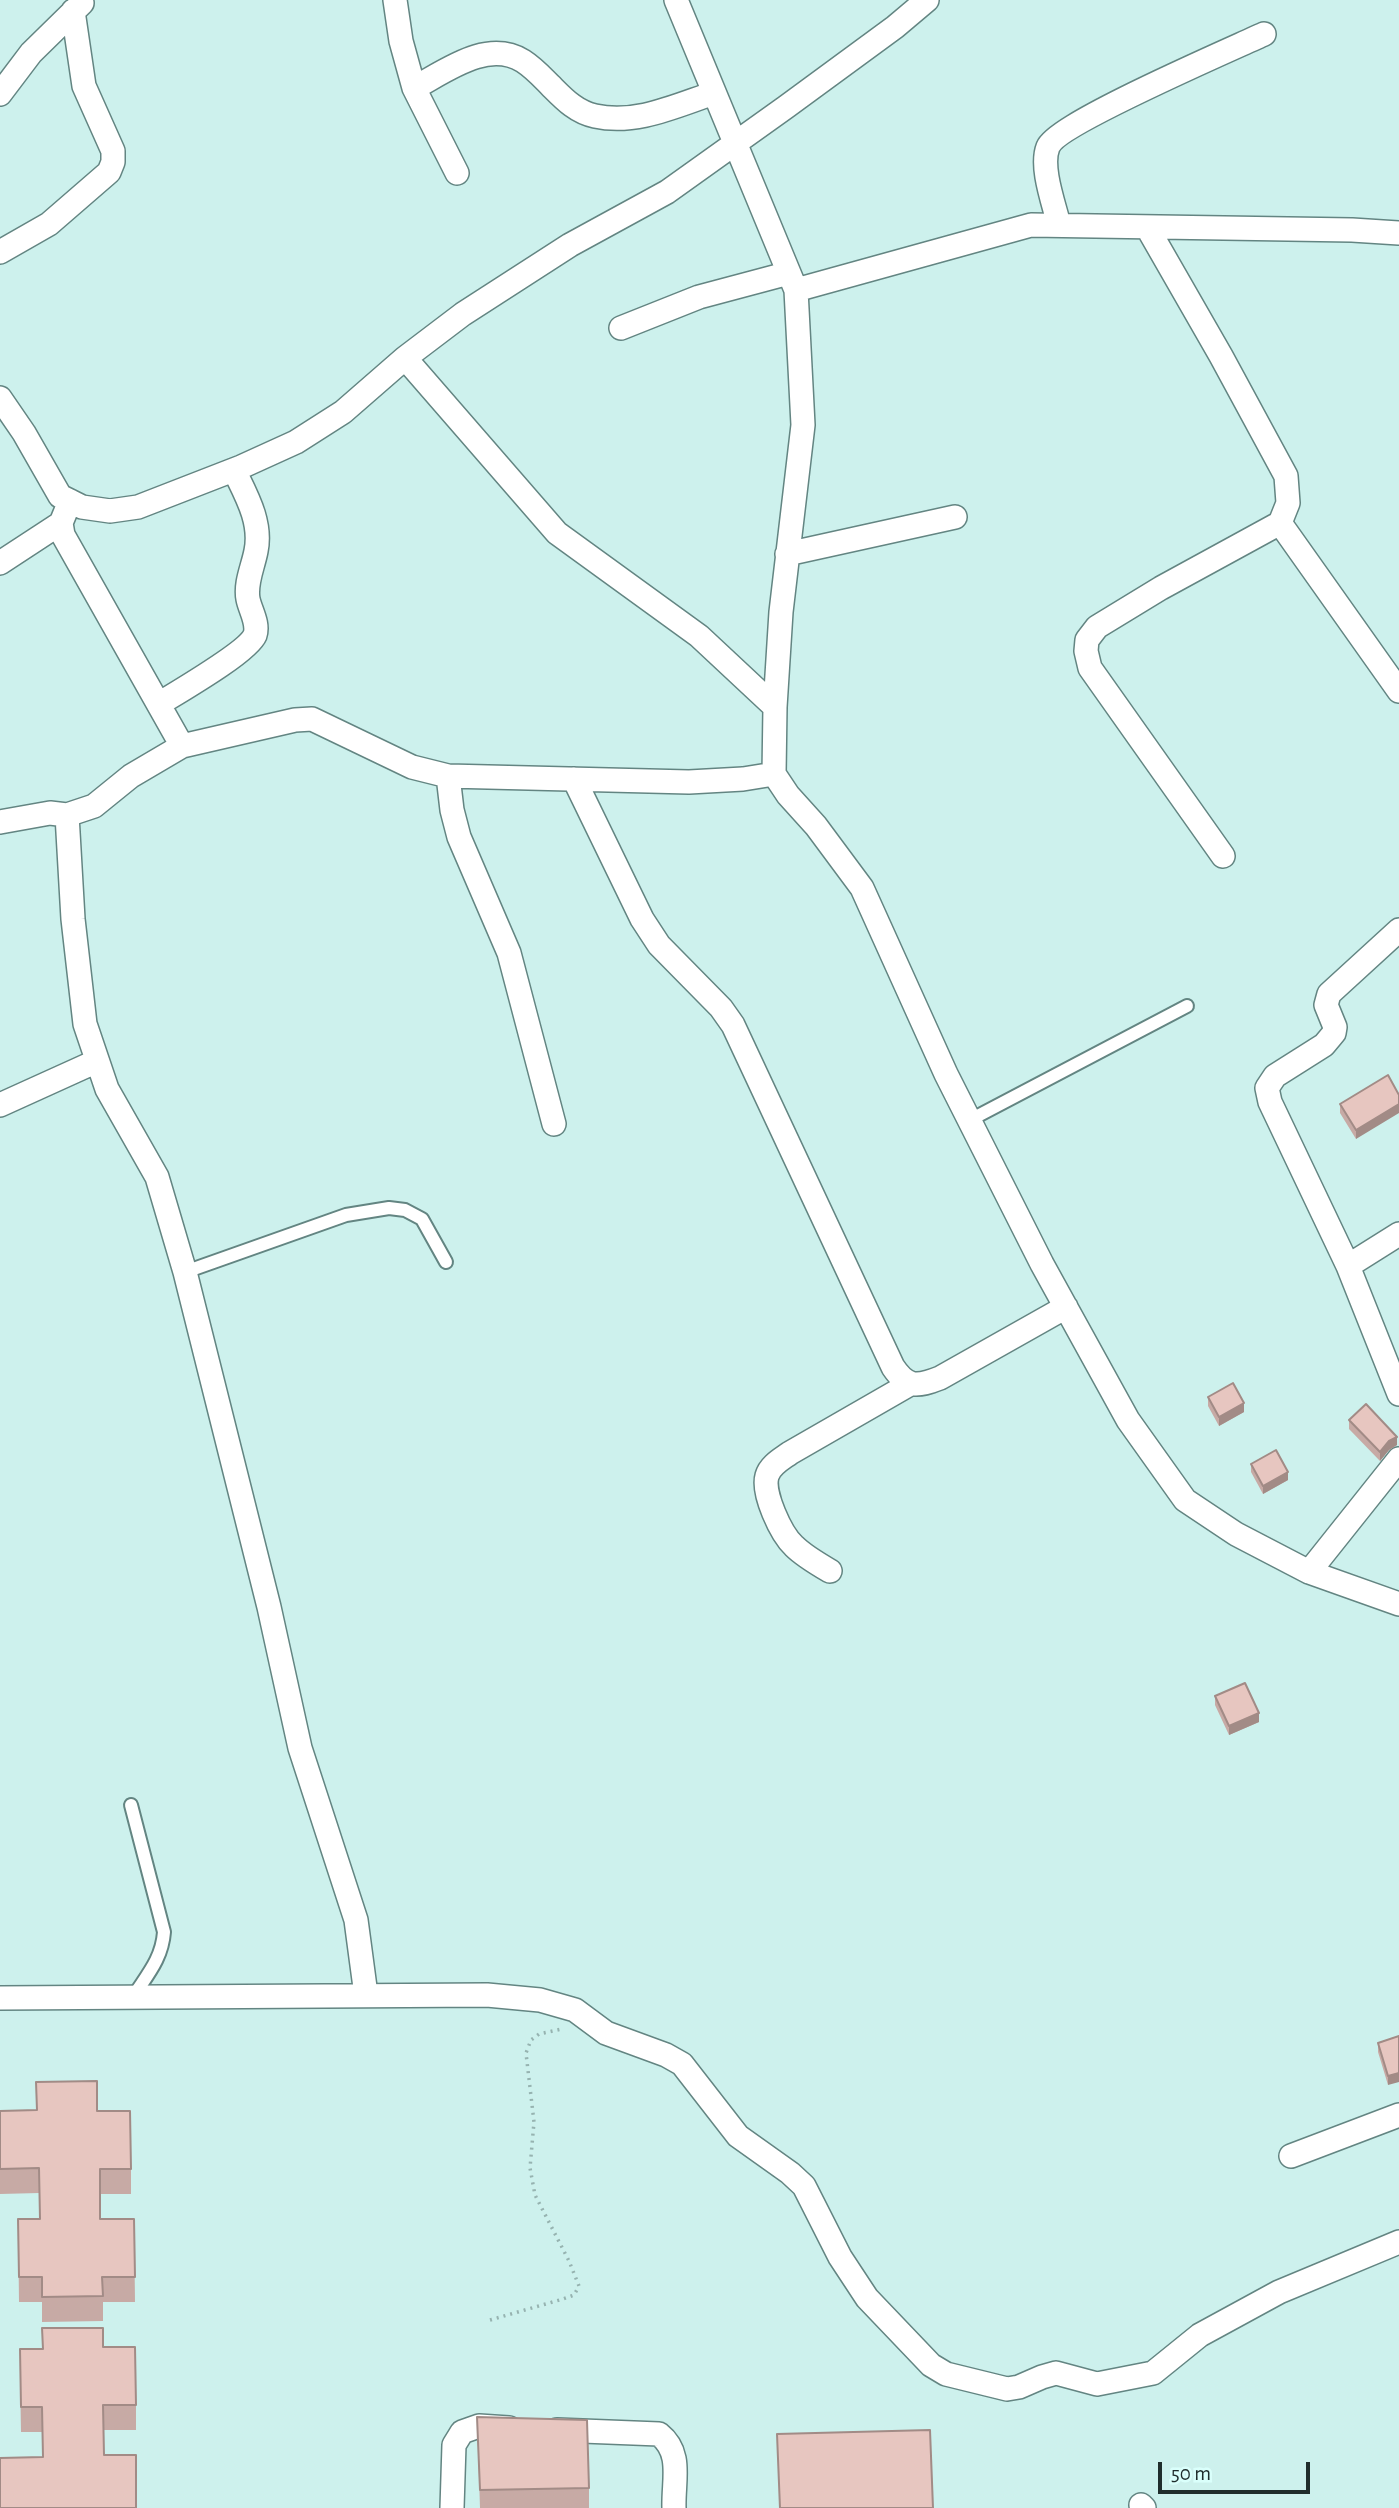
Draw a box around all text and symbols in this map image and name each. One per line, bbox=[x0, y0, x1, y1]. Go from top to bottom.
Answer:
scale bar bbox=[1161, 2448, 1313, 2492]
text: 50 m bbox=[1171, 2463, 1211, 2484]

